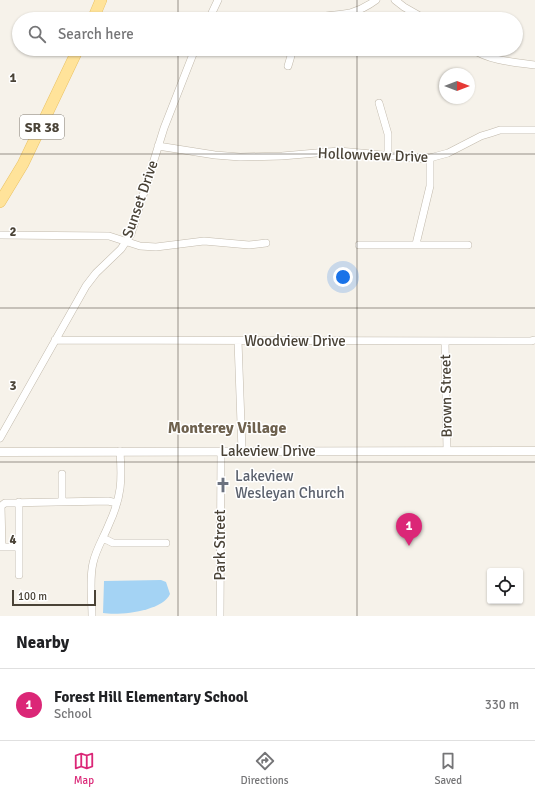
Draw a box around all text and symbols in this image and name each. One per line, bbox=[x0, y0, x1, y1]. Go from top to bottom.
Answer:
search box bbox=[12, 12, 523, 56]
icon: search bbox=[26, 23, 48, 45]
text: Search here bbox=[58, 25, 134, 43]
north arrow bbox=[439, 68, 475, 104]
text: 1 bbox=[9, 70, 17, 86]
road number: SR 38 bbox=[20, 115, 64, 139]
street label: Hollowview Drive bbox=[317, 144, 429, 166]
street label: Sunset Drive bbox=[118, 158, 162, 240]
text: 2 bbox=[9, 224, 17, 240]
your location bbox=[333, 267, 353, 287]
street label: Woodview Drive bbox=[244, 332, 346, 350]
street label: Brown Street bbox=[436, 354, 456, 438]
text: 3 bbox=[9, 378, 17, 394]
district label: Monterey Village bbox=[168, 418, 286, 438]
street label: Lakeview Drive bbox=[220, 442, 316, 460]
place label: Lakeview Wesleyan Church bbox=[235, 467, 345, 502]
church icon: Lakeview Wesleyan Church bbox=[214, 476, 232, 494]
street label: Park Street bbox=[211, 509, 229, 581]
pin: 1 bbox=[396, 513, 422, 546]
text: 4 bbox=[9, 532, 17, 548]
map controls bbox=[487, 568, 523, 604]
button: locate bbox=[487, 568, 523, 604]
scale bar bbox=[12, 588, 96, 607]
text: 100 m bbox=[18, 590, 47, 603]
text: Nearby bbox=[16, 632, 69, 653]
text: Forest Hill Elementary School bbox=[54, 688, 248, 706]
text: 1 bbox=[25, 697, 33, 713]
text: 330 m bbox=[485, 697, 519, 713]
text: School bbox=[54, 706, 92, 722]
tab: Map bbox=[73, 750, 95, 787]
tab: Directions bbox=[241, 750, 289, 787]
tab: Saved bbox=[434, 750, 462, 787]

